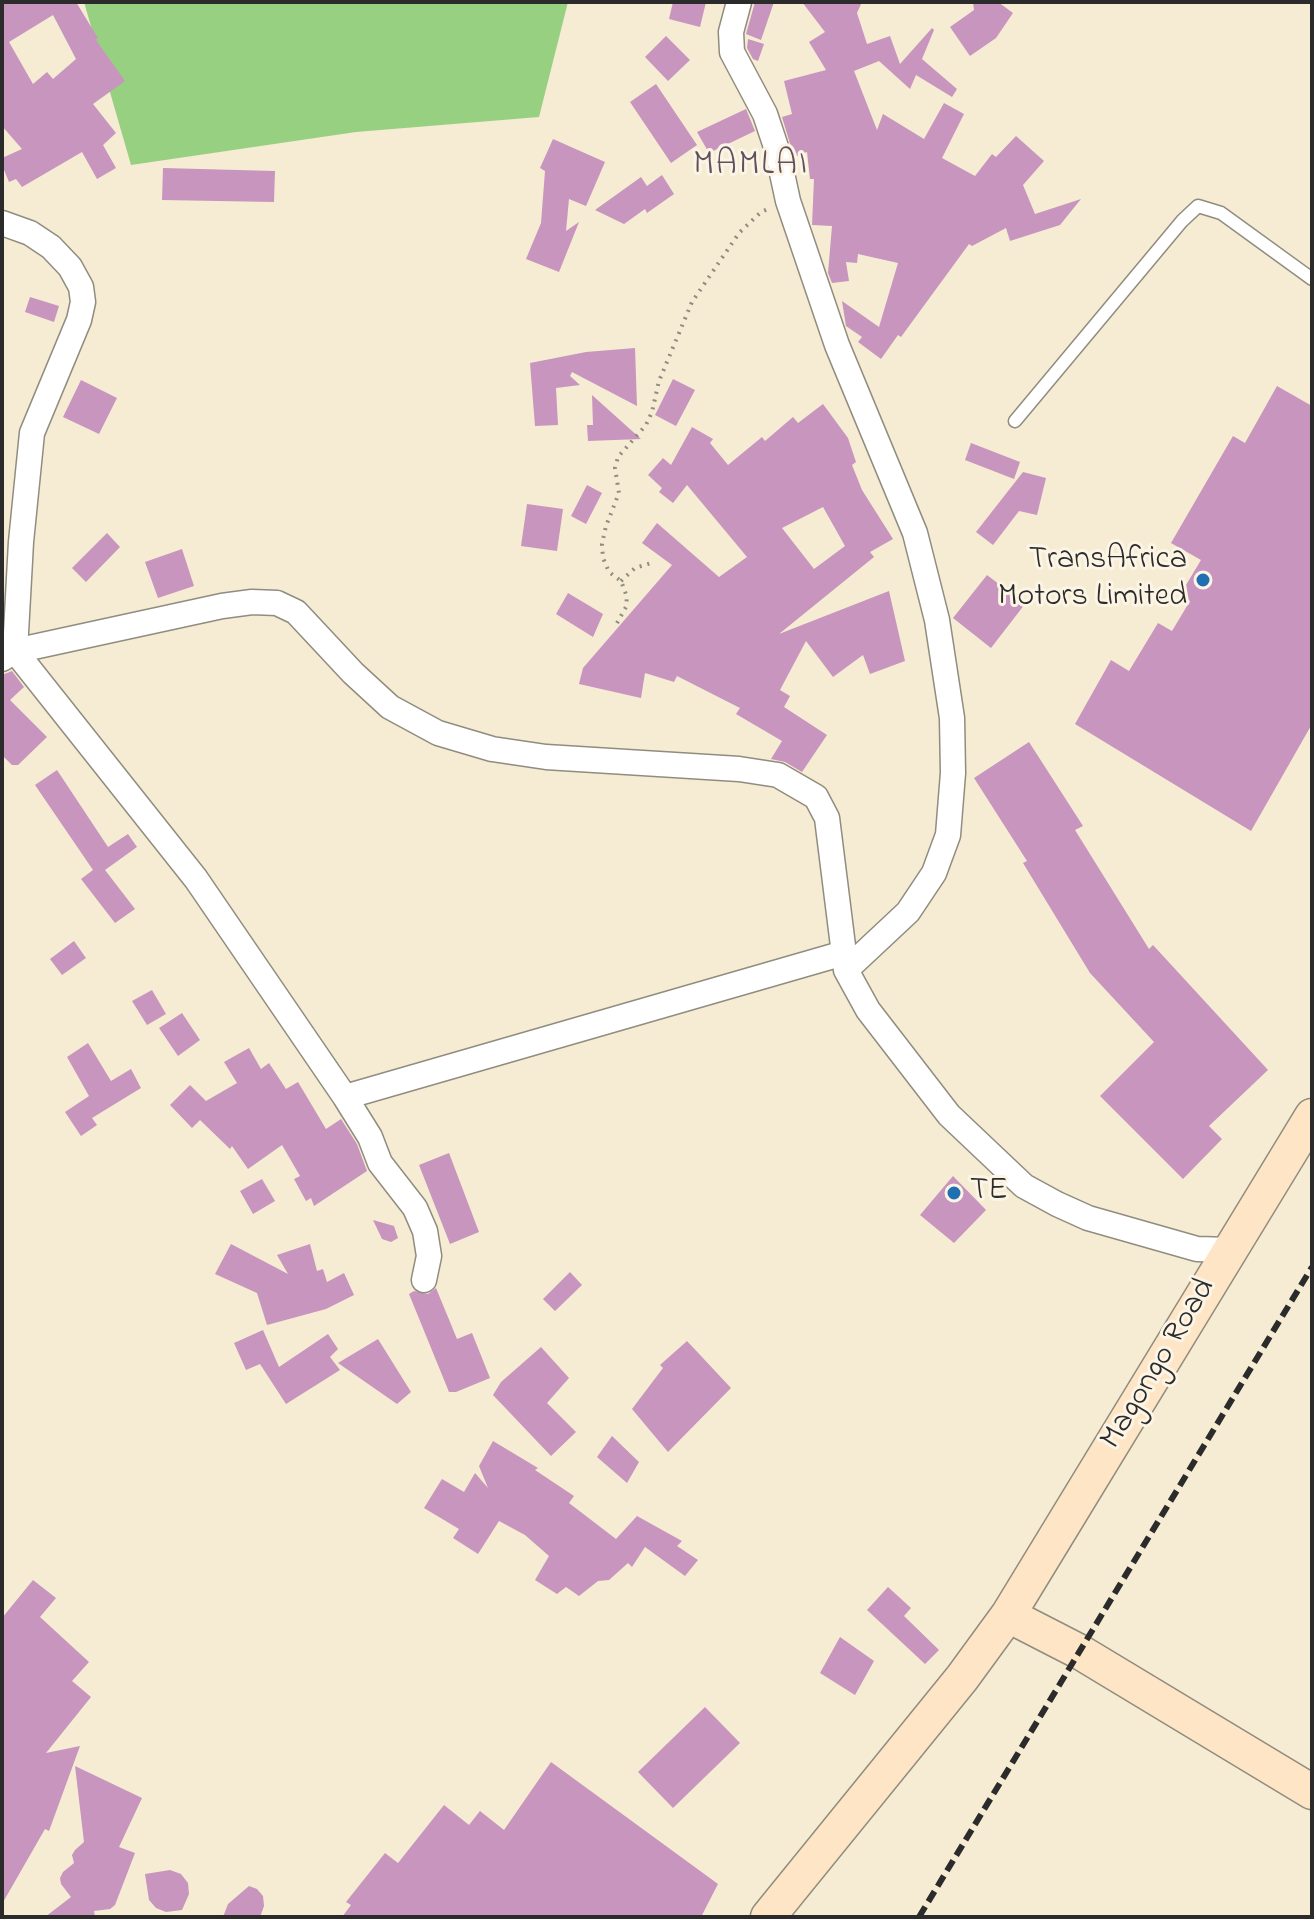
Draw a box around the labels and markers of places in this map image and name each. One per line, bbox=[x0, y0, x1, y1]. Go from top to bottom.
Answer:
place label: TransAfrica Motors Limited bbox=[998, 543, 1187, 618]
marker: TransAfrica Motors Limited bbox=[1194, 571, 1212, 589]
place label: TE bbox=[970, 1174, 1008, 1212]
marker: TE bbox=[945, 1184, 963, 1202]

